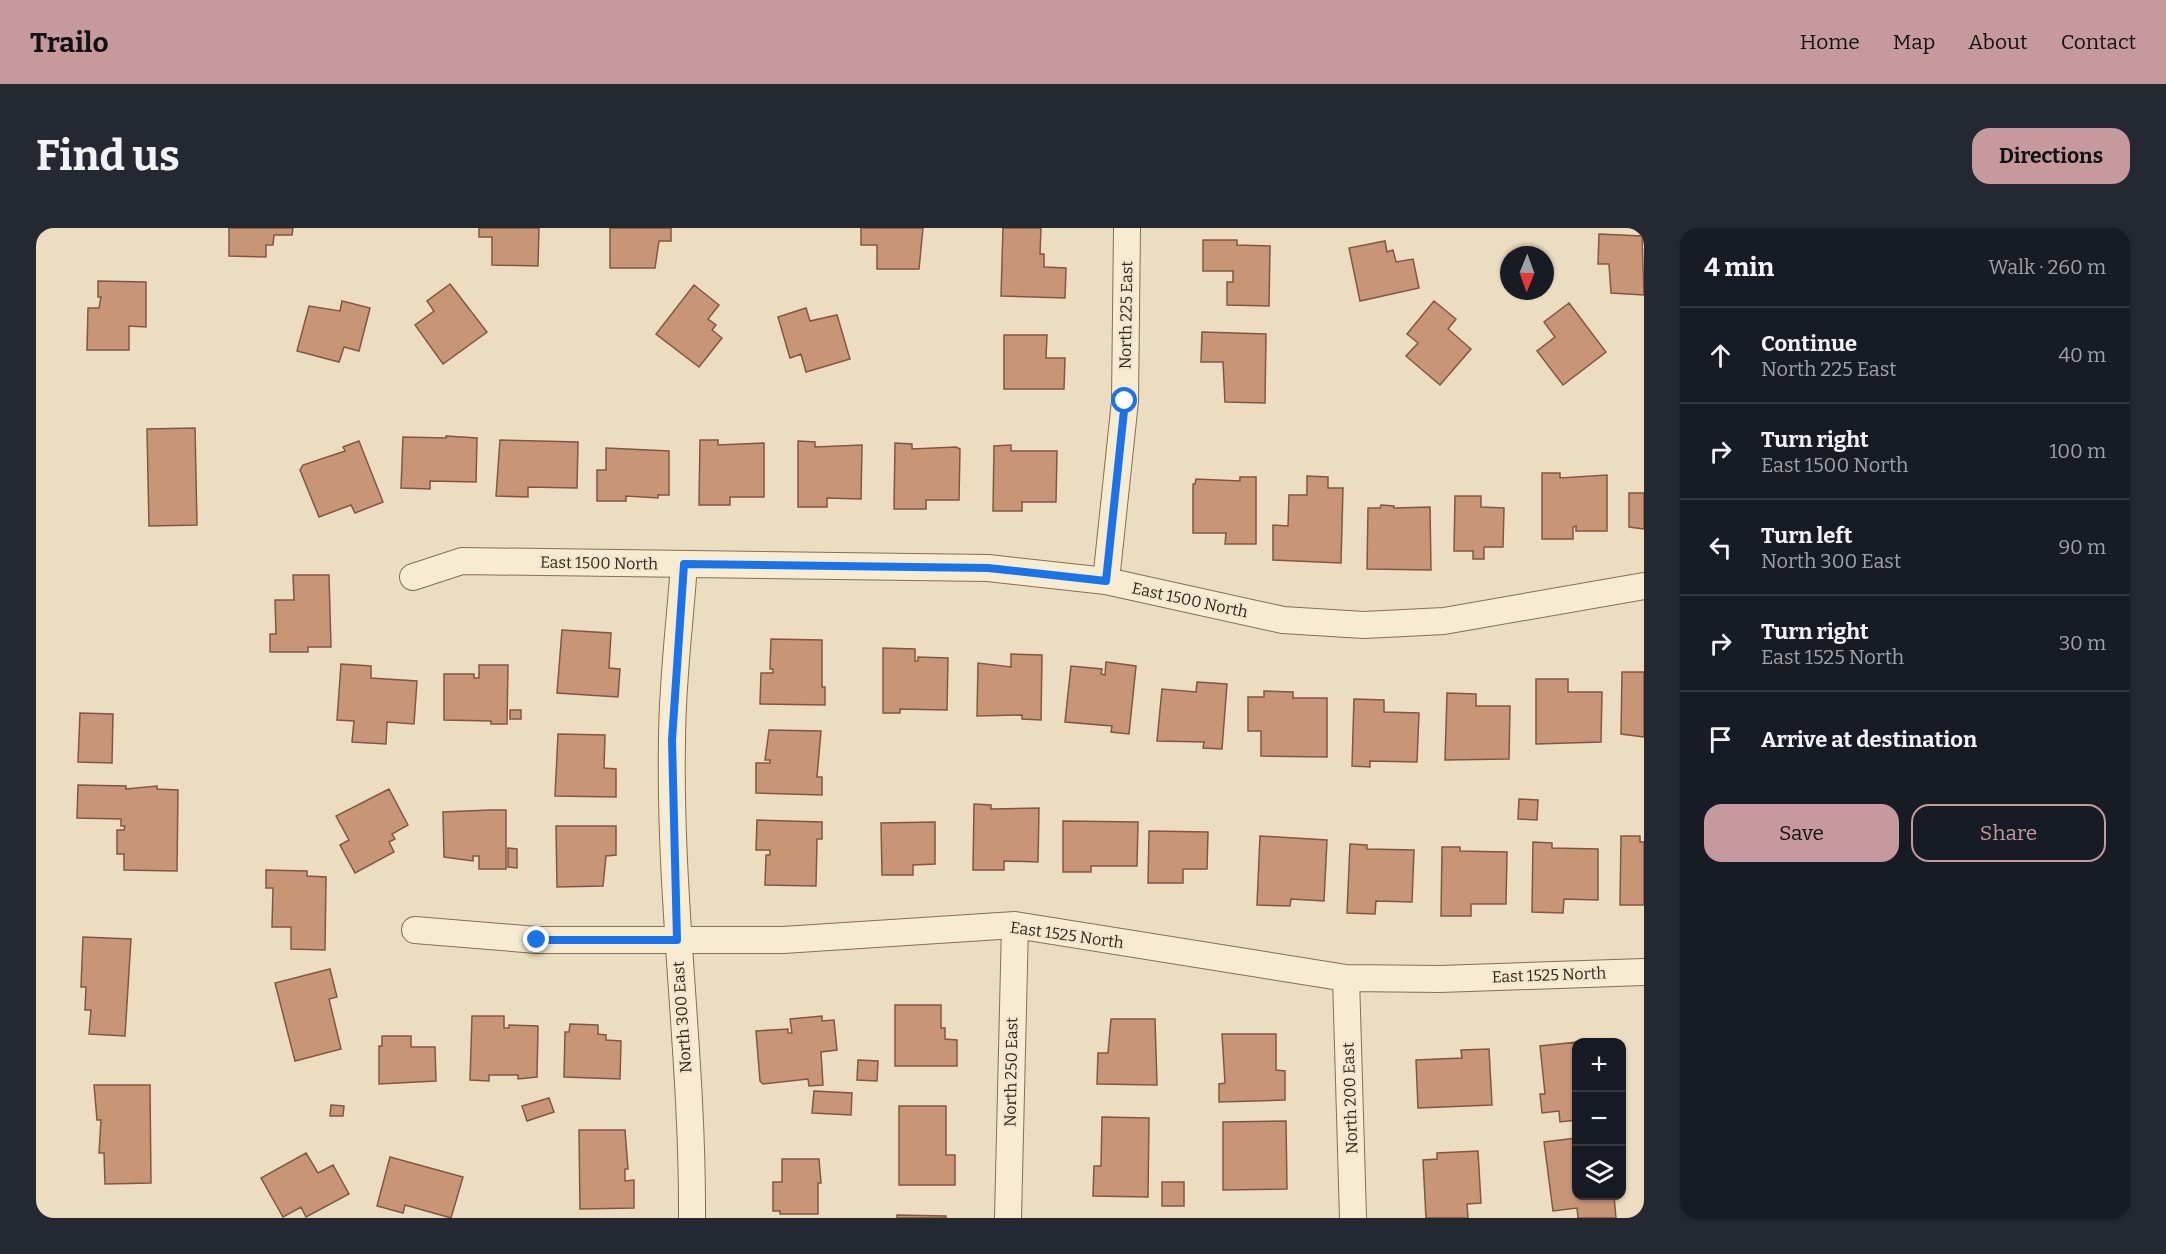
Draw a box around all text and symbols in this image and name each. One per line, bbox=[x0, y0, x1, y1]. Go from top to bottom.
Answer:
text: Trailo bbox=[30, 26, 109, 59]
text: Home bbox=[1800, 29, 1860, 55]
text: Map bbox=[1893, 29, 1935, 55]
text: About bbox=[1968, 29, 2028, 55]
text: Contact bbox=[2061, 29, 2136, 55]
button: Directions bbox=[1972, 128, 2130, 184]
text: Find us bbox=[36, 131, 180, 181]
north arrow bbox=[1500, 246, 1554, 300]
text: 4 min bbox=[1704, 252, 1774, 283]
text: Walk · 260 m bbox=[1988, 255, 2106, 279]
street label: North 225 East bbox=[1116, 260, 1136, 369]
text: Continue bbox=[1761, 330, 1857, 357]
icon: ahead bbox=[1704, 339, 1737, 372]
text: 40 m bbox=[2058, 343, 2106, 367]
text: North 225 East bbox=[1761, 357, 1897, 381]
route start bbox=[1111, 387, 1137, 413]
text: Turn right bbox=[1761, 426, 1869, 453]
icon: right bbox=[1704, 435, 1737, 468]
text: 100 m bbox=[2049, 439, 2106, 463]
text: East 1500 North bbox=[1761, 453, 1909, 477]
text: Turn left bbox=[1761, 522, 1853, 549]
icon: left bbox=[1704, 531, 1737, 564]
text: 90 m bbox=[2058, 535, 2106, 559]
text: North 300 East bbox=[1761, 549, 1901, 573]
street label: East 1500 North bbox=[540, 552, 658, 574]
street label: East 1500 North bbox=[1130, 578, 1250, 622]
text: Turn right bbox=[1761, 618, 1869, 645]
icon: right bbox=[1704, 627, 1737, 660]
text: 30 m bbox=[2059, 631, 2106, 655]
text: East 1525 North bbox=[1761, 645, 1904, 669]
icon: arrive bbox=[1704, 723, 1737, 756]
text: Arrive at destination bbox=[1761, 726, 1977, 753]
button: Save bbox=[1704, 804, 1899, 862]
button: Share bbox=[1911, 804, 2106, 862]
street label: East 1525 North bbox=[1009, 918, 1125, 952]
route end bbox=[523, 926, 549, 952]
street label: North 300 East bbox=[669, 960, 695, 1074]
street label: East 1525 North bbox=[1491, 964, 1607, 986]
street label: North 250 East bbox=[1001, 1017, 1021, 1127]
map controls bbox=[1572, 1038, 1626, 1200]
button: + bbox=[1572, 1038, 1626, 1092]
street label: North 200 East bbox=[1339, 1042, 1361, 1154]
button: − bbox=[1572, 1092, 1626, 1146]
button: layers bbox=[1572, 1146, 1626, 1200]

